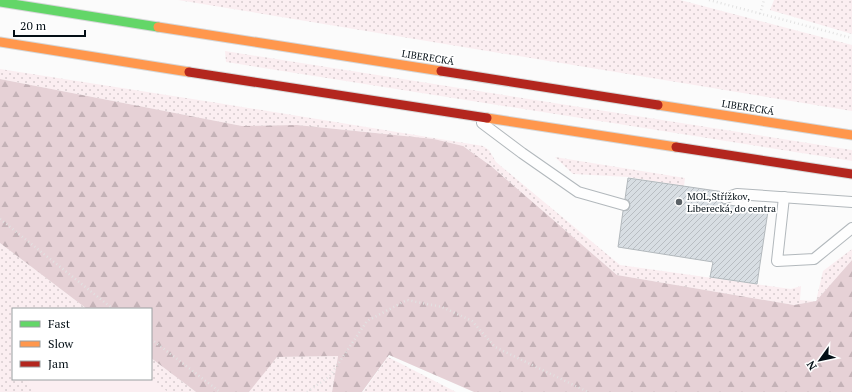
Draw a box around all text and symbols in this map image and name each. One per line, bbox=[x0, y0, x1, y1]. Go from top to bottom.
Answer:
scale bar bbox=[14, 12, 85, 38]
text: 20 m bbox=[20, 18, 47, 33]
street label: LIBERECKÁ bbox=[401, 47, 455, 68]
street label: LIBERECKÁ bbox=[721, 97, 775, 118]
place label: MOL,Střížkov, Liberecká, do centra bbox=[687, 190, 776, 215]
marker: MOL,Střížkov, Liberecká, do centra bbox=[674, 197, 684, 207]
legend bbox=[12, 308, 152, 380]
text: Fast bbox=[48, 316, 71, 331]
text: Slow bbox=[48, 336, 74, 351]
north arrow bbox=[800, 340, 840, 380]
text: Jam bbox=[48, 356, 69, 371]
text: N bbox=[803, 358, 820, 373]

